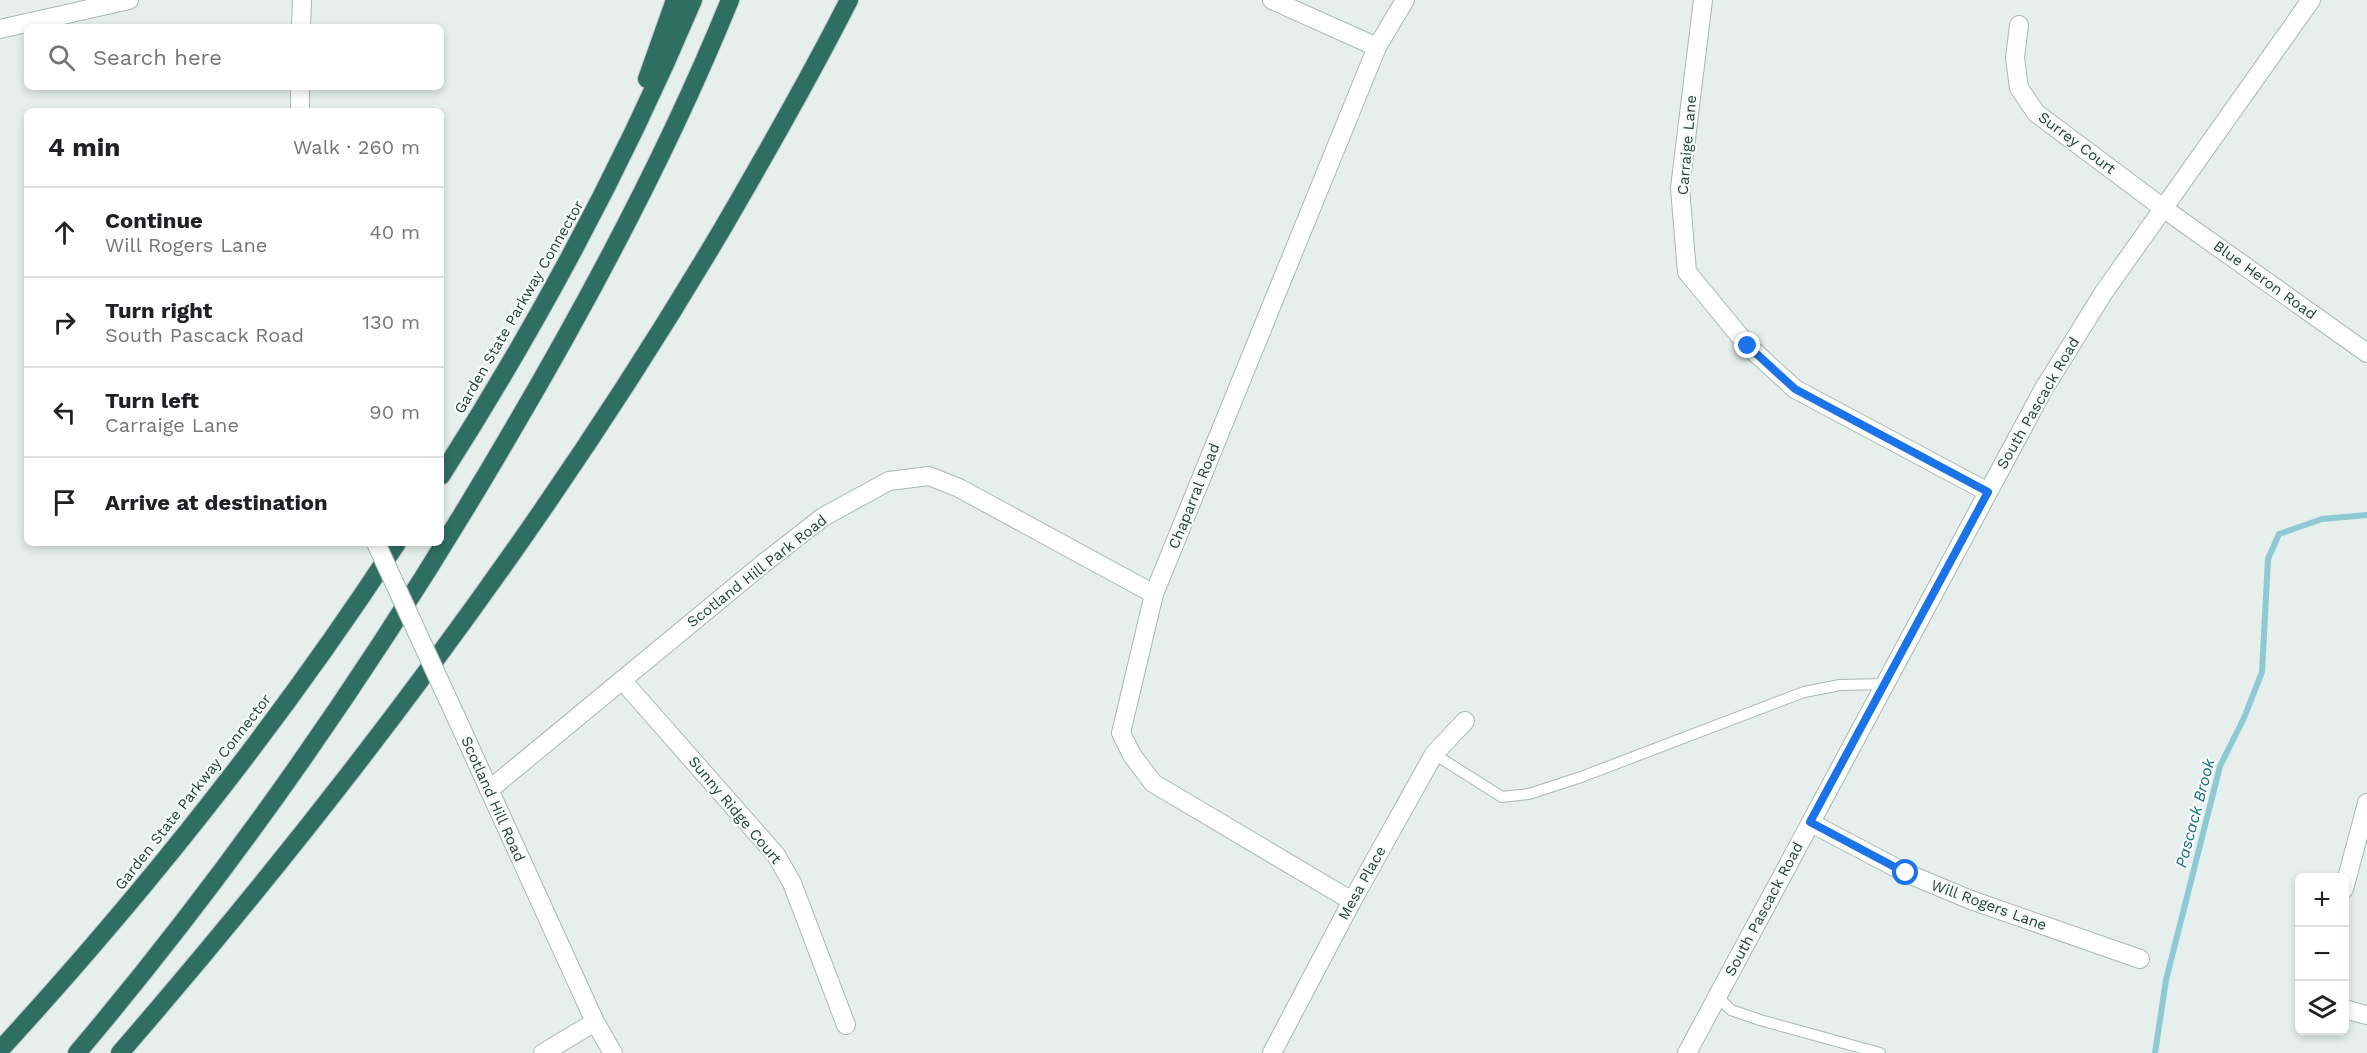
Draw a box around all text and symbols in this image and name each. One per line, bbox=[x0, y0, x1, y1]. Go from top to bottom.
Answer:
search box bbox=[24, 24, 444, 90]
icon: search bbox=[45, 41, 78, 74]
text: Search here bbox=[93, 45, 222, 70]
street label: Carraige Lane bbox=[1674, 94, 1700, 196]
street label: Surrey Court bbox=[2035, 108, 2120, 178]
text: 4 min bbox=[48, 132, 120, 162]
text: Walk · 260 m bbox=[293, 135, 420, 159]
street label: Garden State Parkway Connector bbox=[450, 197, 588, 417]
text: Continue bbox=[105, 208, 203, 233]
icon: ahead bbox=[48, 216, 81, 249]
text: 40 m bbox=[369, 220, 420, 244]
text: Will Rogers Lane bbox=[105, 233, 267, 257]
street label: Blue Heron Road bbox=[2210, 237, 2320, 323]
text: Turn right bbox=[105, 298, 212, 323]
icon: right bbox=[48, 306, 81, 339]
text: 130 m bbox=[362, 310, 420, 334]
text: South Pascack Road bbox=[105, 323, 304, 347]
route end bbox=[1734, 332, 1760, 358]
street label: South Pascack Road bbox=[1993, 334, 2083, 472]
text: Turn left bbox=[105, 388, 199, 413]
icon: left bbox=[48, 396, 81, 429]
text: 90 m bbox=[369, 400, 420, 424]
text: Carraige Lane bbox=[105, 413, 239, 437]
street label: Chaparral Road bbox=[1165, 441, 1223, 551]
icon: arrive bbox=[48, 486, 81, 519]
text: Arrive at destination bbox=[105, 490, 328, 515]
street label: Scotland Hill Park Road bbox=[683, 511, 831, 631]
street label: Garden State Parkway Connector bbox=[111, 691, 275, 893]
street label: Scotland Hill Road bbox=[457, 733, 529, 865]
street label: Sunny Ridge Court bbox=[685, 752, 786, 868]
water label: Pascack Brook bbox=[2171, 755, 2219, 870]
street label: South Pascack Road bbox=[1721, 839, 1807, 979]
street label: Mesa Place bbox=[1334, 843, 1390, 923]
route start bbox=[1892, 859, 1918, 885]
map controls bbox=[2295, 873, 2349, 1035]
button: + bbox=[2295, 873, 2349, 927]
street label: Will Rogers Lane bbox=[1929, 876, 2049, 934]
button: − bbox=[2295, 927, 2349, 981]
button: layers bbox=[2295, 981, 2349, 1035]

